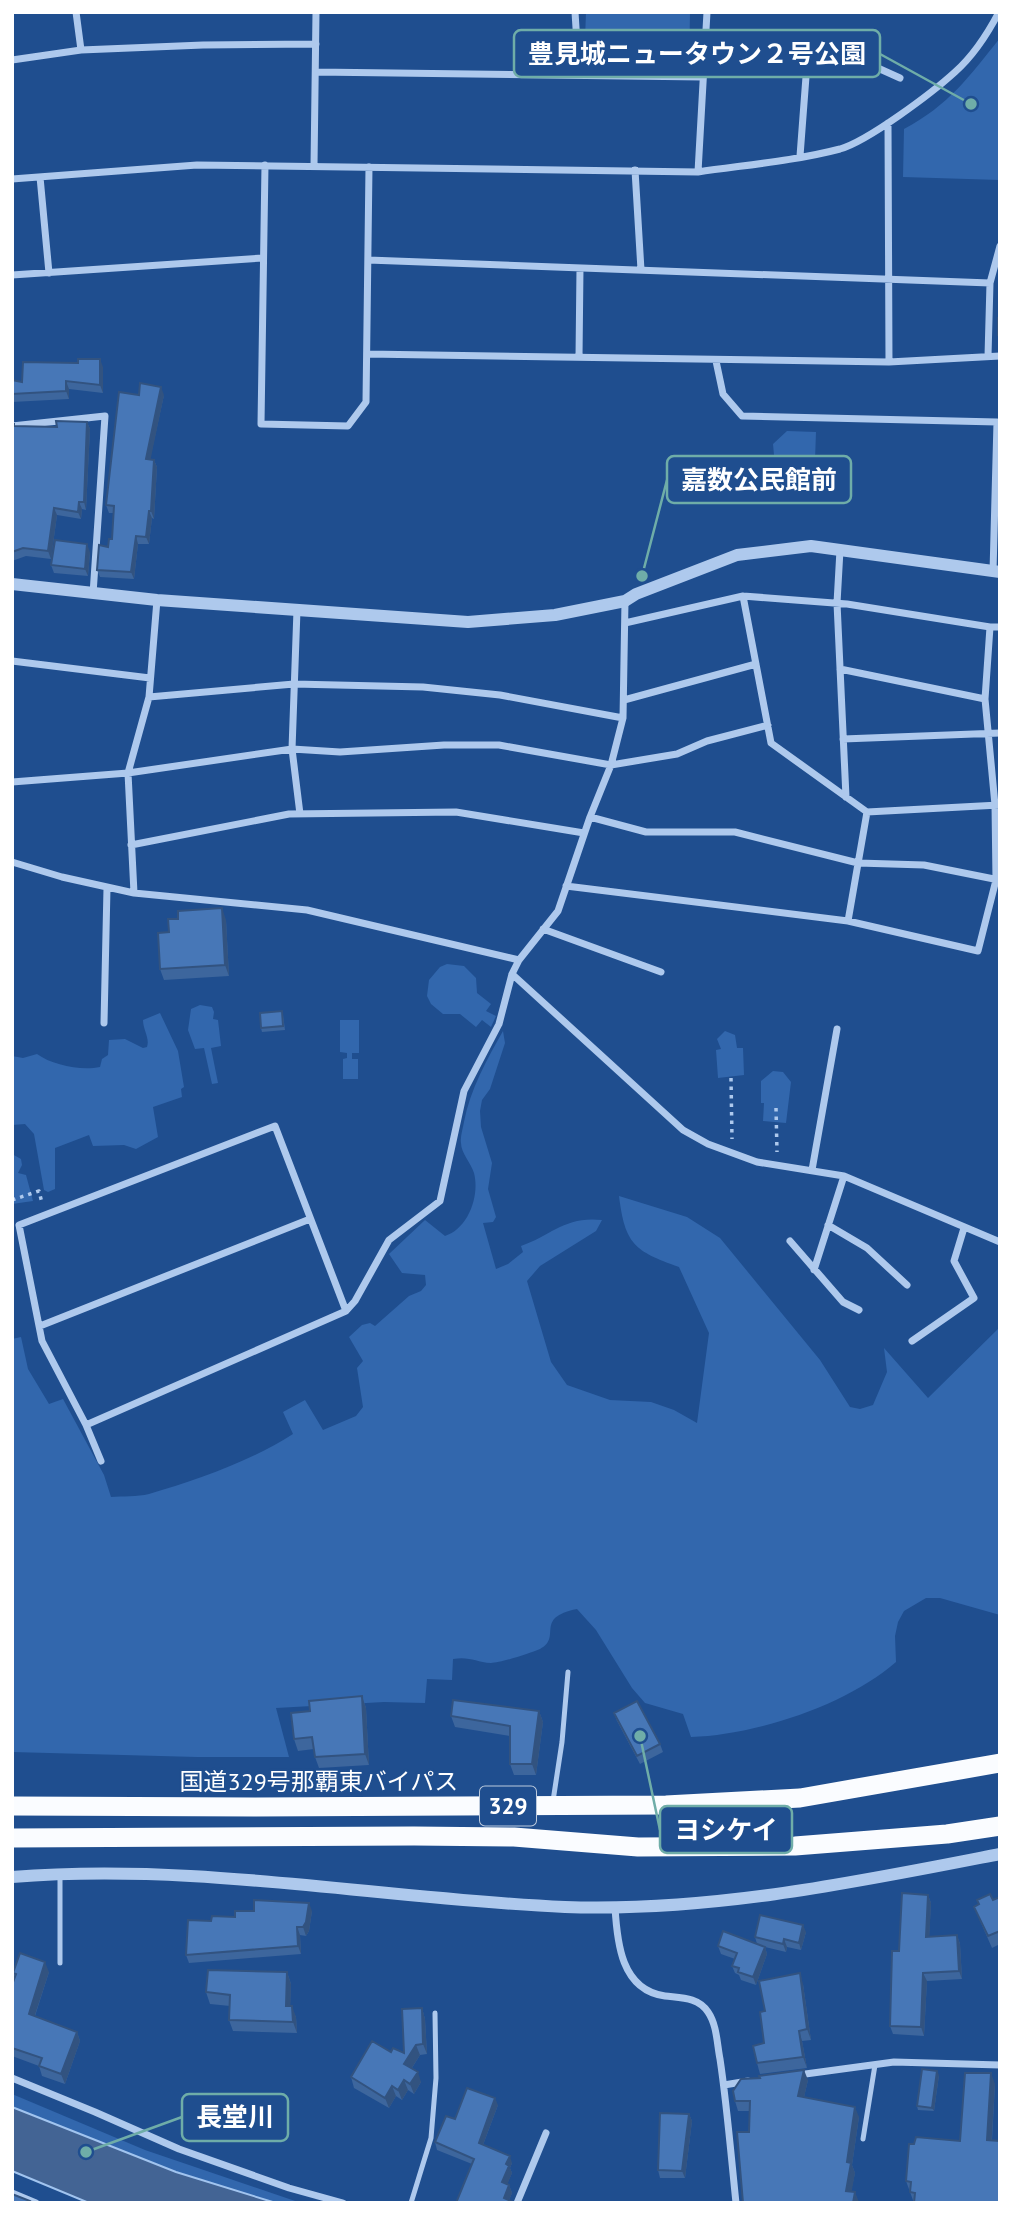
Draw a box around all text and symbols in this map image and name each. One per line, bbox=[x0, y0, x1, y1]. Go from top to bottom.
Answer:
callout: 豊見城ニュータウン２号公園 bbox=[514, 30, 880, 77]
text: 豊見城ニュータウン２号公園 bbox=[528, 37, 866, 70]
callout: 嘉数公民館前 bbox=[667, 456, 851, 503]
text: 嘉数公民館前 bbox=[681, 463, 837, 496]
street label: 国道329号那覇東バイパス bbox=[180, 1766, 458, 1797]
road number: 329 bbox=[480, 1786, 536, 1826]
callout: ヨシケイ bbox=[660, 1806, 792, 1853]
text: ヨシケイ bbox=[674, 1813, 778, 1846]
callout: 長堂川 bbox=[182, 2094, 288, 2141]
text: 長堂川 bbox=[196, 2100, 274, 2133]

